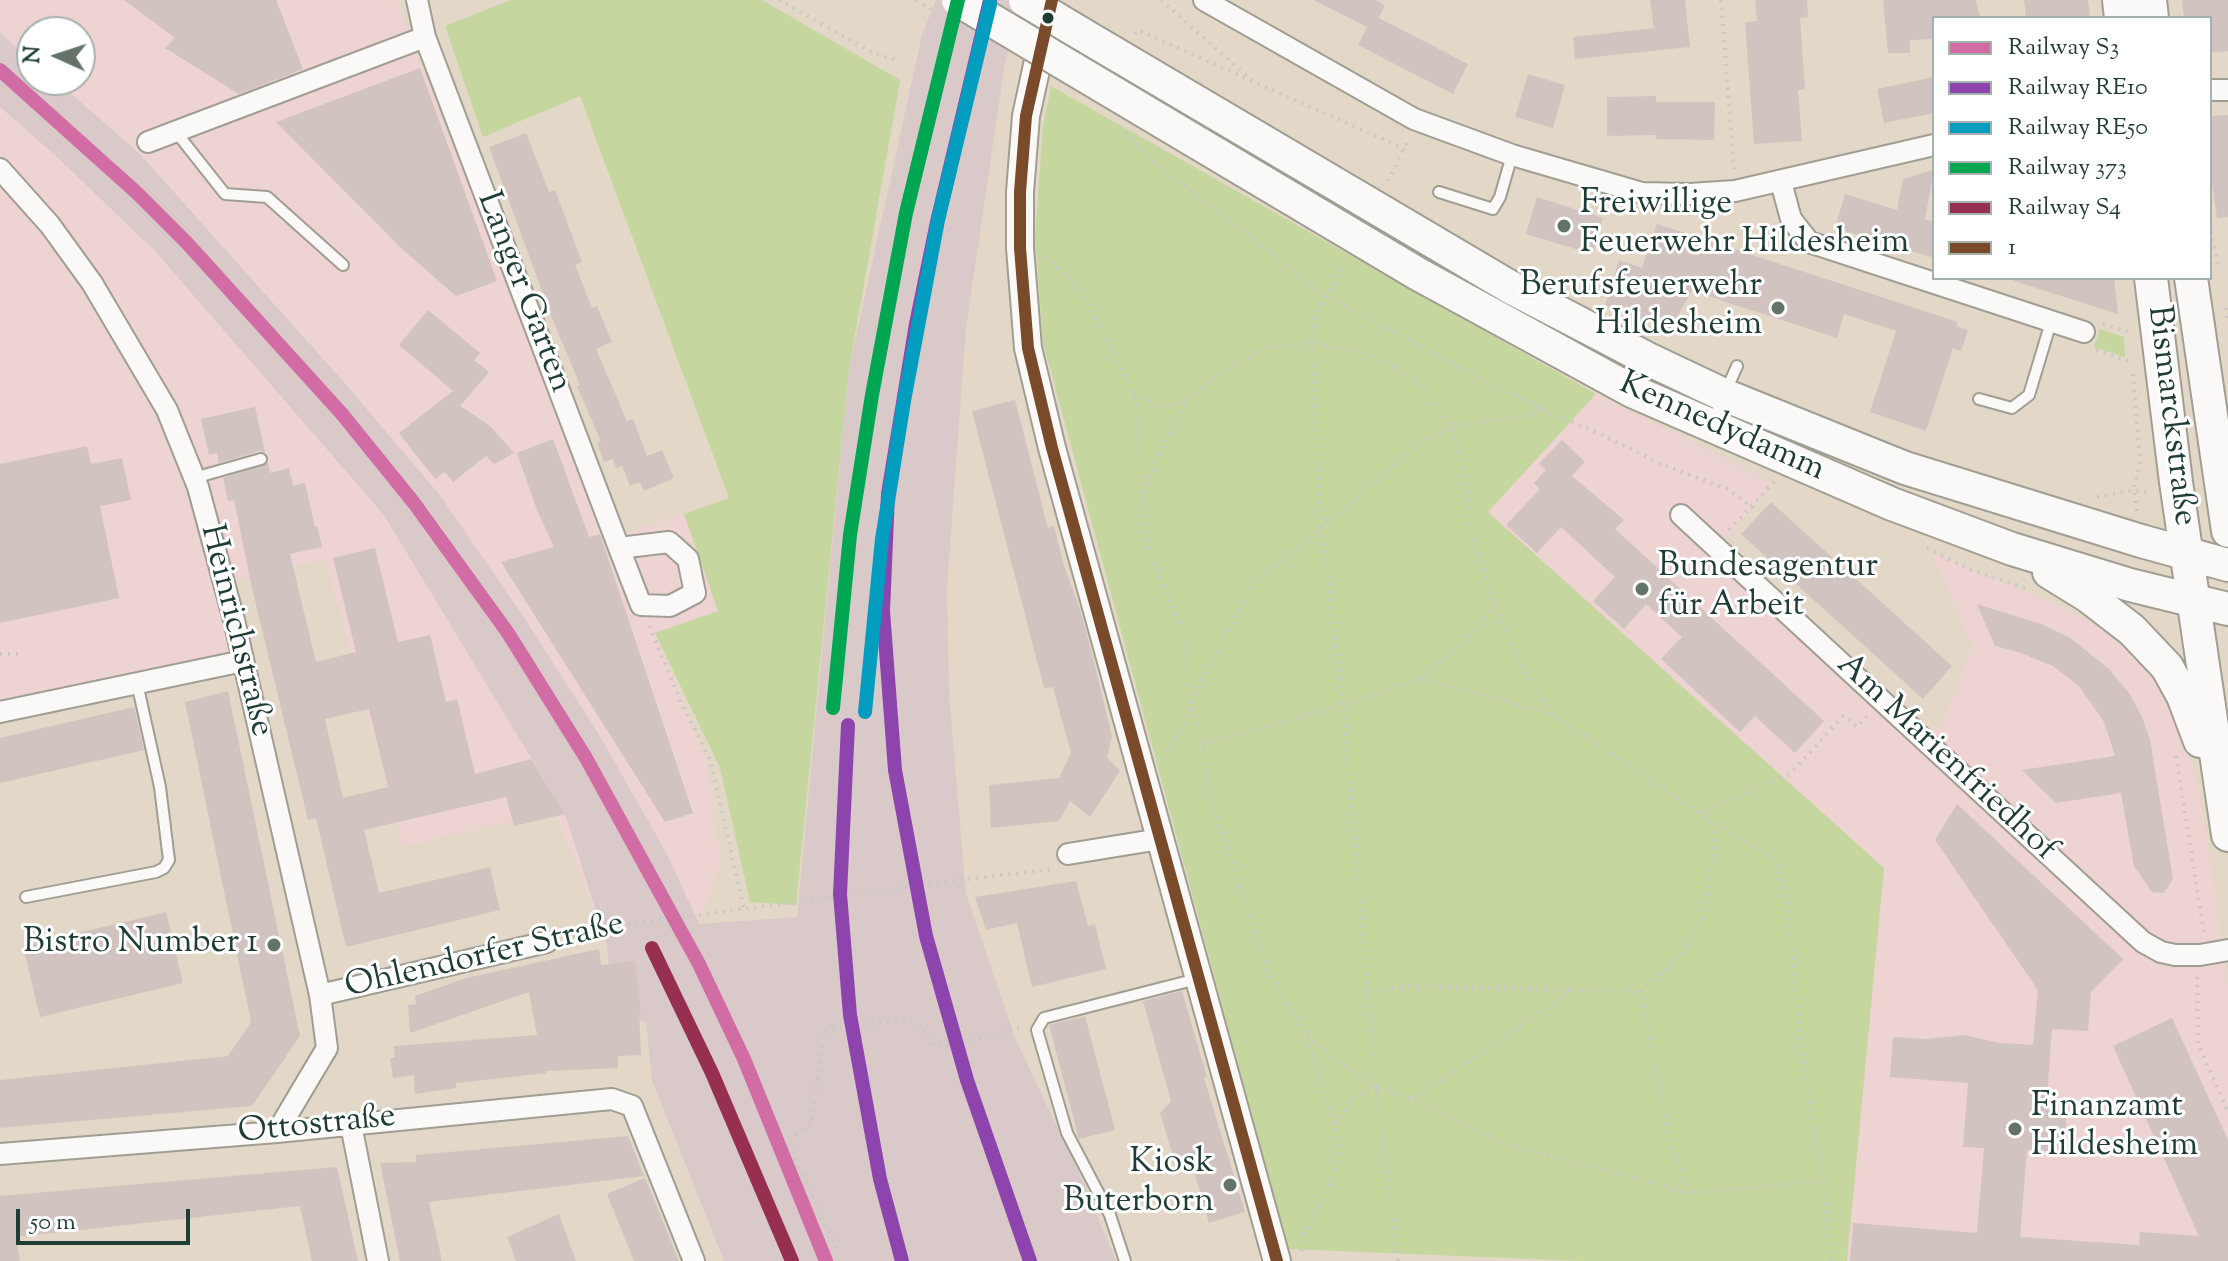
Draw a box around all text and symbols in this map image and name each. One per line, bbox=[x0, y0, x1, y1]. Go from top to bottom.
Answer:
unlabelled marker bbox=[1040, 10, 1056, 26]
north arrow bbox=[16, 16, 96, 96]
legend bbox=[1932, 16, 2212, 280]
text: Railway S3 bbox=[2008, 31, 2119, 65]
text: N bbox=[18, 45, 50, 64]
text: Railway RE10 bbox=[2008, 71, 2148, 105]
text: Railway RE50 bbox=[2008, 111, 2148, 145]
text: Railway 373 bbox=[2008, 151, 2127, 185]
place label: Freiwillige Feuerwehr Hildesheim bbox=[1580, 186, 1909, 266]
street label: Langer Garten bbox=[465, 187, 579, 399]
text: Railway S4 bbox=[2008, 191, 2121, 225]
marker: Freiwillige Feuerwehr Hildesheim bbox=[1555, 217, 1573, 235]
text: 1 bbox=[2008, 231, 2016, 265]
place label: Berufsfeuerwehr Hildesheim bbox=[1520, 268, 1762, 348]
marker: Berufsfeuerwehr Hildesheim bbox=[1769, 299, 1787, 317]
street label: Bismarckstraße bbox=[2135, 304, 2203, 528]
street label: Kennedydamm bbox=[1612, 365, 1830, 493]
street label: Heinrichstraße bbox=[188, 521, 280, 741]
place label: Bundesagentur für Arbeit bbox=[1658, 549, 1878, 628]
marker: Bundesagentur für Arbeit bbox=[1633, 580, 1651, 598]
street label: Am Marienfriedhof bbox=[1826, 646, 2064, 872]
street label: Ohlendorfer Straße bbox=[342, 906, 628, 1010]
place label: Bistro Number 1 bbox=[23, 925, 258, 965]
marker: Bistro Number 1 bbox=[265, 936, 283, 954]
place label: Finanzamt Hildesheim bbox=[2031, 1089, 2198, 1168]
street label: Ottostraße bbox=[236, 1098, 398, 1156]
marker: Finanzamt Hildesheim bbox=[2006, 1120, 2024, 1138]
place label: Kiosk Buterborn bbox=[1063, 1145, 1214, 1224]
marker: Kiosk Buterborn bbox=[1221, 1176, 1239, 1194]
scale bar bbox=[20, 1193, 194, 1243]
text: 50 m bbox=[30, 1206, 76, 1240]

